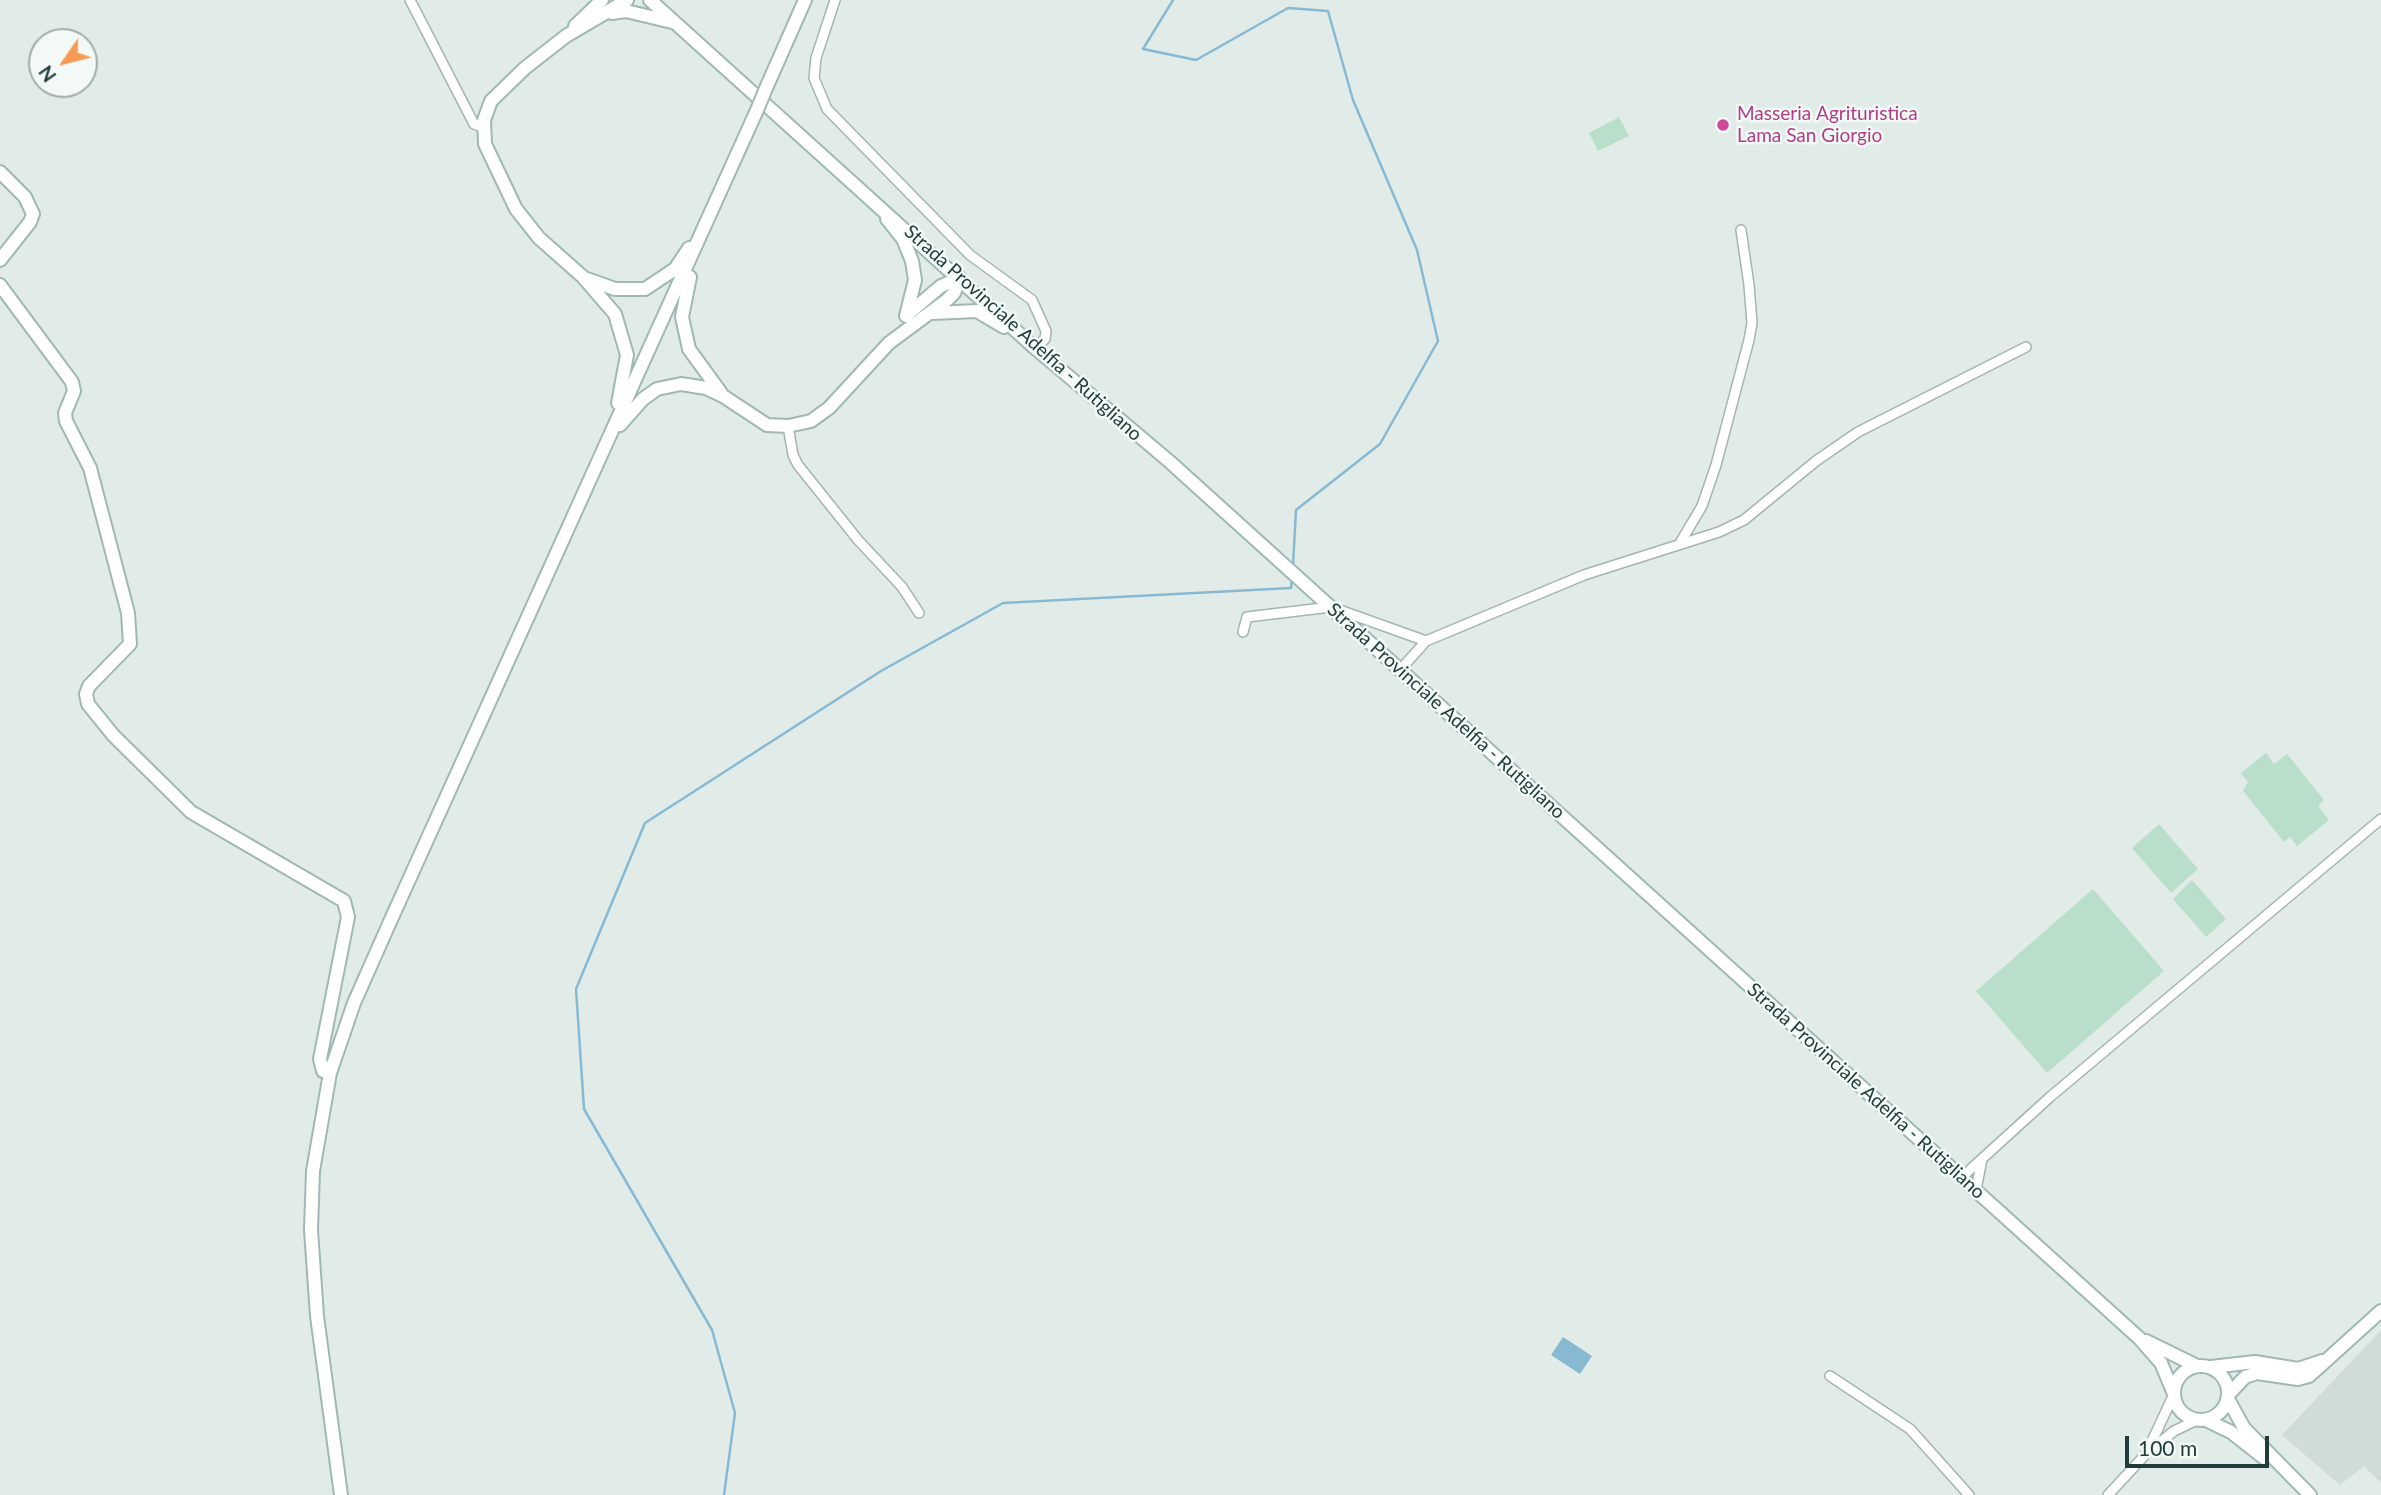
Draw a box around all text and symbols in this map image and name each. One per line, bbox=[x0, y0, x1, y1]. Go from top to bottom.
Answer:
north arrow bbox=[28, 28, 98, 98]
text: N bbox=[33, 62, 61, 87]
place label: Masseria Agrituristica Lama San Giorgio bbox=[1737, 103, 1918, 147]
marker: Masseria Agrituristica Lama San Giorgio bbox=[1715, 117, 1731, 133]
street label: Strada Provinciale Adelfia - Rutigliano bbox=[899, 220, 1147, 446]
street label: Strada Provinciale Adelfia - Rutigliano bbox=[1322, 598, 1570, 824]
street label: Strada Provinciale Adelfia - Rutigliano bbox=[1742, 978, 1990, 1204]
scale bar bbox=[2129, 1422, 2272, 1466]
text: 100 m bbox=[2138, 1435, 2197, 1460]

